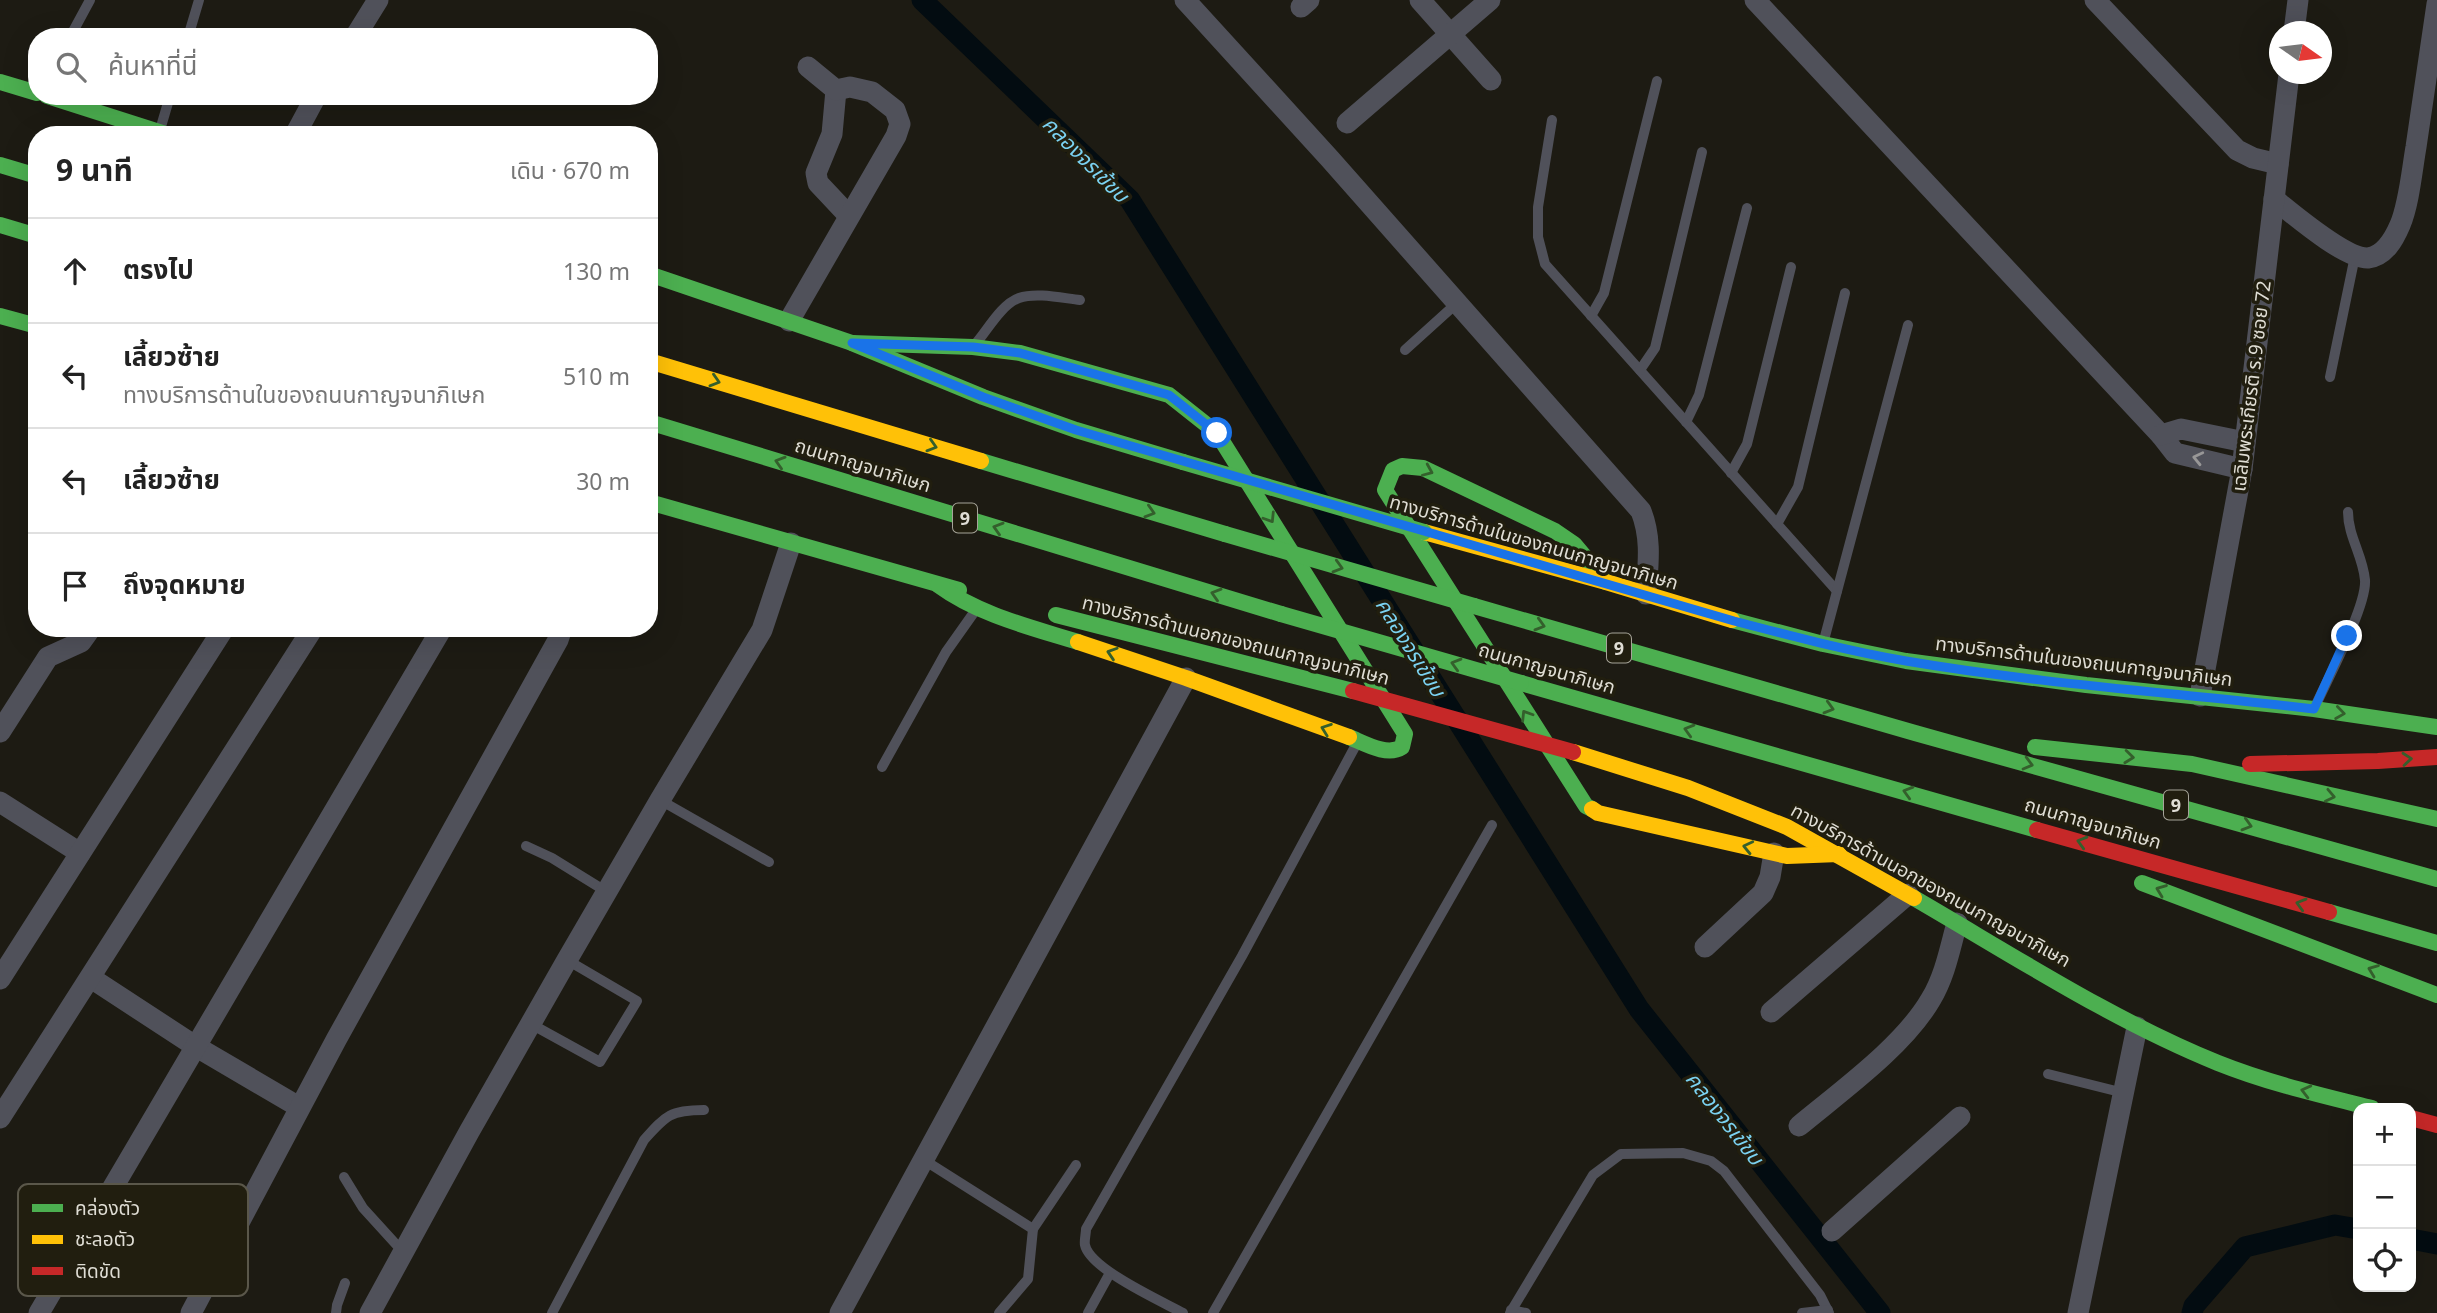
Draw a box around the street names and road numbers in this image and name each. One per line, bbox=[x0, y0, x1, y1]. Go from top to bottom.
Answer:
street label: เฉลิมพระเกียรติ ร.9 ซอย 72 bbox=[2225, 279, 2277, 493]
street label: ถนนกาญจนาภิเษก bbox=[792, 432, 934, 498]
street label: ทางบริการด้านในของถนนกาญจนาภิเษก bbox=[1387, 488, 1681, 596]
road number: 9 bbox=[953, 504, 977, 532]
street label: ทางบริการด้านนอกของถนนกาญจนาภิเษก bbox=[1079, 589, 1393, 691]
street label: ทางบริการด้านในของถนนกาญจนาภิเษก bbox=[1934, 630, 2234, 692]
road number: 9 bbox=[1607, 634, 1631, 662]
street label: ถนนกาญจนาภิเษก bbox=[1476, 636, 1618, 700]
road number: 9 bbox=[2164, 790, 2188, 820]
street label: ถนนกาญจนาภิเษก bbox=[2022, 791, 2164, 855]
street label: ทางบริการด้านนอกของถนนกาญจนาภิเษก bbox=[1786, 797, 2076, 973]

